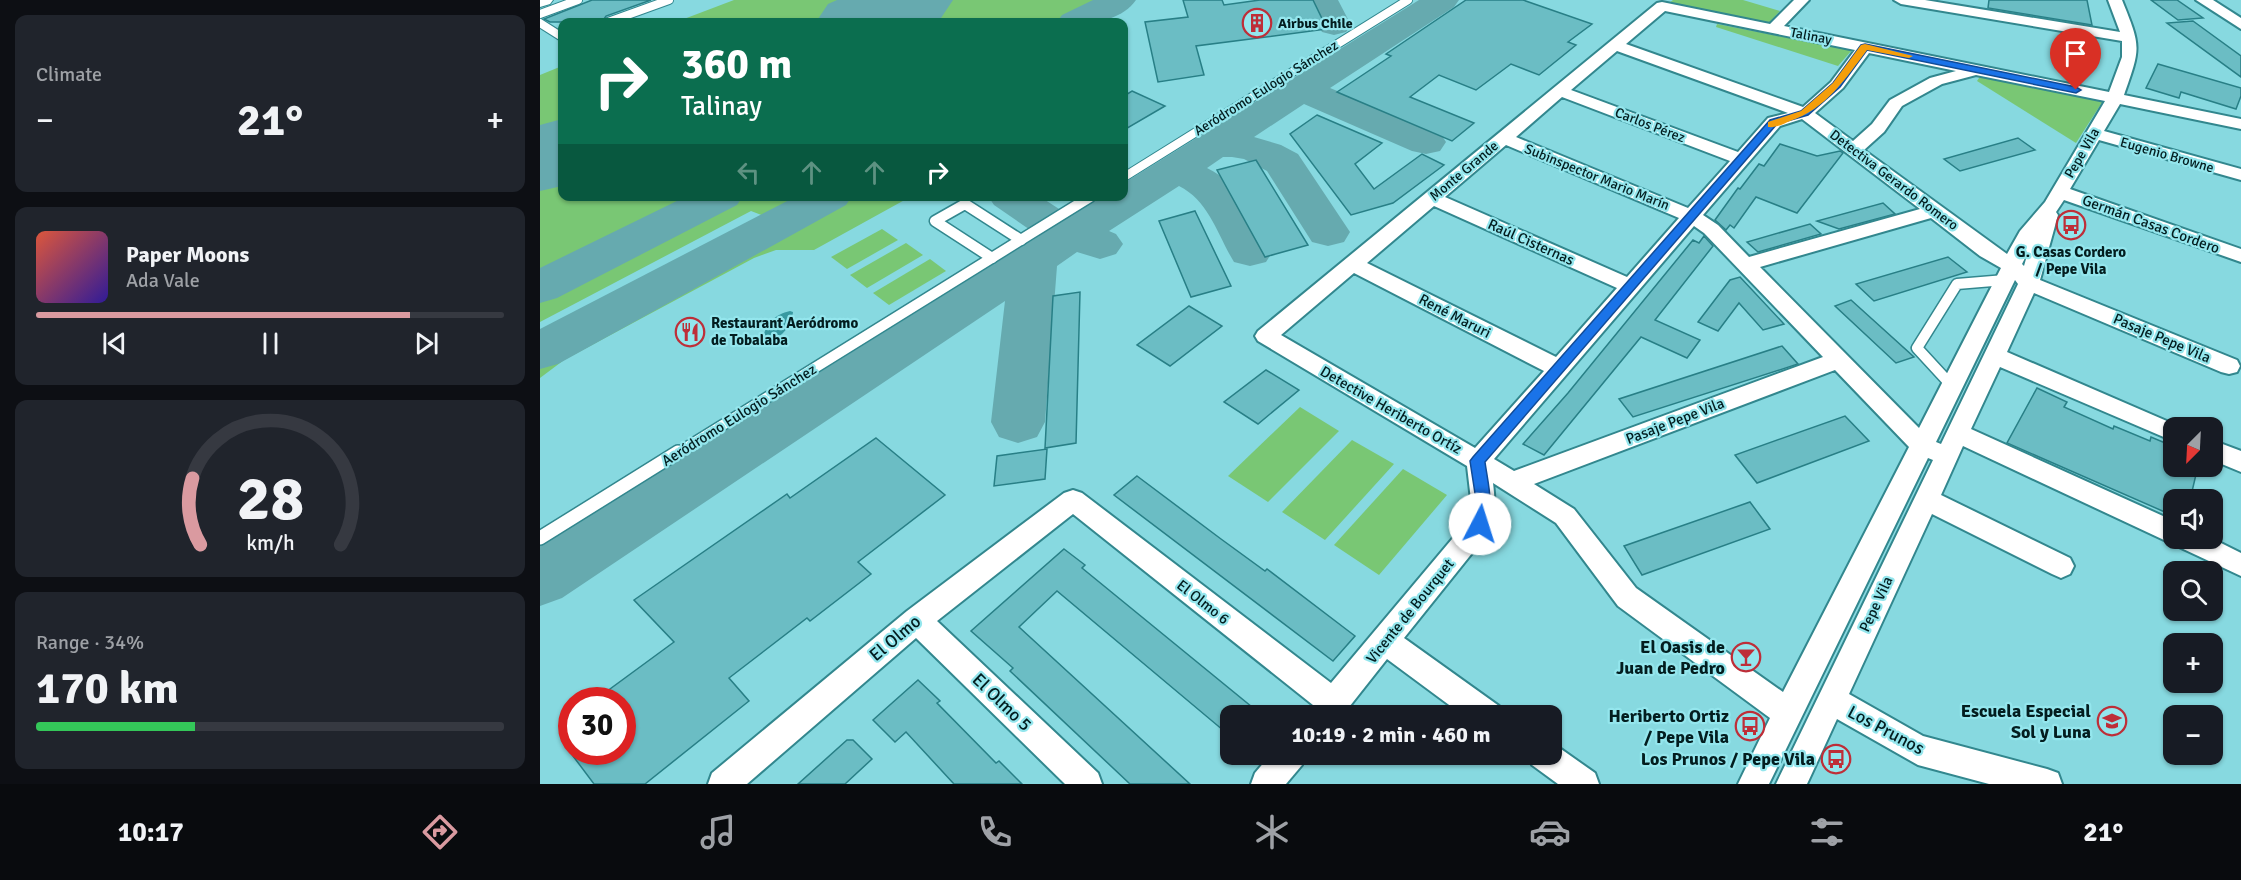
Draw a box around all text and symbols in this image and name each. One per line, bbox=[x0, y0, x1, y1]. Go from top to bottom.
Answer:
building icon: Airbus Chile bbox=[1241, 7, 1273, 39]
place label: Airbus Chile bbox=[1278, 15, 1353, 32]
street label: Talinay bbox=[1789, 24, 1834, 48]
pin bbox=[2050, 28, 2101, 90]
street label: Aeródromo Eulogio Sánchez bbox=[1191, 37, 1341, 139]
icon: arrive bbox=[2059, 37, 2092, 70]
text: 360 m bbox=[681, 39, 792, 90]
icon: right bbox=[582, 42, 660, 120]
text: Climate bbox=[36, 62, 102, 87]
text: Talinay bbox=[681, 90, 762, 123]
text: 21° bbox=[237, 93, 303, 148]
text: − bbox=[36, 100, 54, 141]
text: + bbox=[486, 100, 504, 141]
street label: Carlos Pérez bbox=[1613, 104, 1687, 146]
street label: Pepe Vila bbox=[2061, 125, 2103, 181]
street label: Detectiva Gerardo Romero bbox=[1826, 126, 1962, 234]
street label: Eugenio Browne bbox=[2118, 134, 2216, 176]
street label: Monte Grande bbox=[1426, 137, 1502, 205]
street label: Subinspector Mario Marín bbox=[1522, 140, 1672, 214]
icon: left bbox=[732, 156, 765, 189]
icon: ahead bbox=[795, 156, 828, 189]
icon: ahead bbox=[858, 156, 891, 189]
icon: right bbox=[921, 156, 954, 189]
street label: Germán Casas Cordero bbox=[2080, 191, 2222, 257]
bus stop icon: G. Casas Cordero / Pepe Vila bbox=[2055, 209, 2087, 241]
street label: Raúl Cisternas bbox=[1485, 215, 1577, 269]
text: Paper Moons bbox=[126, 241, 249, 268]
place label: G. Casas Cordero / Pepe Vila bbox=[2016, 243, 2126, 278]
text: Ada Vale bbox=[126, 268, 200, 293]
street label: René Maruri bbox=[1416, 290, 1494, 342]
street label: Pasaje Pepe Vila bbox=[2111, 309, 2213, 367]
place label: Restaurant Aeródromo de Tobalaba bbox=[711, 314, 858, 349]
restaurant icon: Restaurant Aeródromo de Tobalaba bbox=[674, 316, 706, 348]
icon: previous bbox=[98, 327, 131, 360]
icon: pause bbox=[254, 327, 287, 360]
icon: next bbox=[410, 327, 443, 360]
street label: Aeródromo Eulogio Sánchez bbox=[658, 360, 820, 470]
street label: Detective Heriberto Ortíz bbox=[1317, 362, 1465, 458]
street label: Pasaje Pepe Vila bbox=[1623, 394, 1727, 448]
north arrow bbox=[2163, 417, 2223, 477]
map controls bbox=[2163, 417, 2223, 765]
text: 28 bbox=[236, 460, 304, 537]
button: sound bbox=[2163, 489, 2223, 549]
position arrow bbox=[1448, 492, 1512, 556]
text: km/h bbox=[246, 531, 294, 557]
street label: Vicente de Bourquet bbox=[1362, 555, 1458, 667]
button: search bbox=[2163, 561, 2223, 621]
street label: Pepe Vila bbox=[1855, 573, 1897, 635]
street label: El Olmo 6 bbox=[1173, 576, 1233, 628]
street label: El Olmo bbox=[865, 610, 925, 666]
text: Range · 34% bbox=[36, 630, 144, 655]
button: + bbox=[2163, 633, 2223, 693]
place label: El Oasis de Juan de Pedro bbox=[1616, 636, 1725, 679]
bar icon: El Oasis de Juan de Pedro bbox=[1730, 641, 1762, 673]
text: 170 km bbox=[36, 661, 179, 716]
street label: El Olmo 5 bbox=[968, 668, 1036, 736]
speed limit sign: 30 bbox=[558, 687, 636, 765]
place label: Escuela Especial Sol y Luna bbox=[1961, 700, 2091, 743]
street label: Los Prunos bbox=[1844, 701, 1928, 759]
place label: Heriberto Ortiz / Pepe Vila bbox=[1608, 705, 1729, 748]
school or university icon: Escuela Especial Sol y Luna bbox=[2096, 705, 2128, 737]
button: − bbox=[2163, 705, 2223, 765]
bus stop icon: Heriberto Ortiz / Pepe Vila bbox=[1734, 710, 1766, 742]
text: 10:19 · 2 min · 460 m bbox=[1291, 721, 1491, 748]
bus stop icon: Los Prunos / Pepe Vila bbox=[1820, 743, 1852, 775]
place label: Los Prunos / Pepe Vila bbox=[1641, 748, 1815, 770]
icon: directions bbox=[419, 811, 461, 853]
icon: music bbox=[697, 811, 739, 853]
icon: phone bbox=[974, 811, 1016, 853]
icon: climate bbox=[1251, 811, 1293, 853]
icon: car bbox=[1529, 811, 1571, 853]
icon: filters bbox=[1806, 811, 1848, 853]
text: 10:17 bbox=[118, 816, 184, 849]
text: 21° bbox=[2083, 816, 2123, 849]

